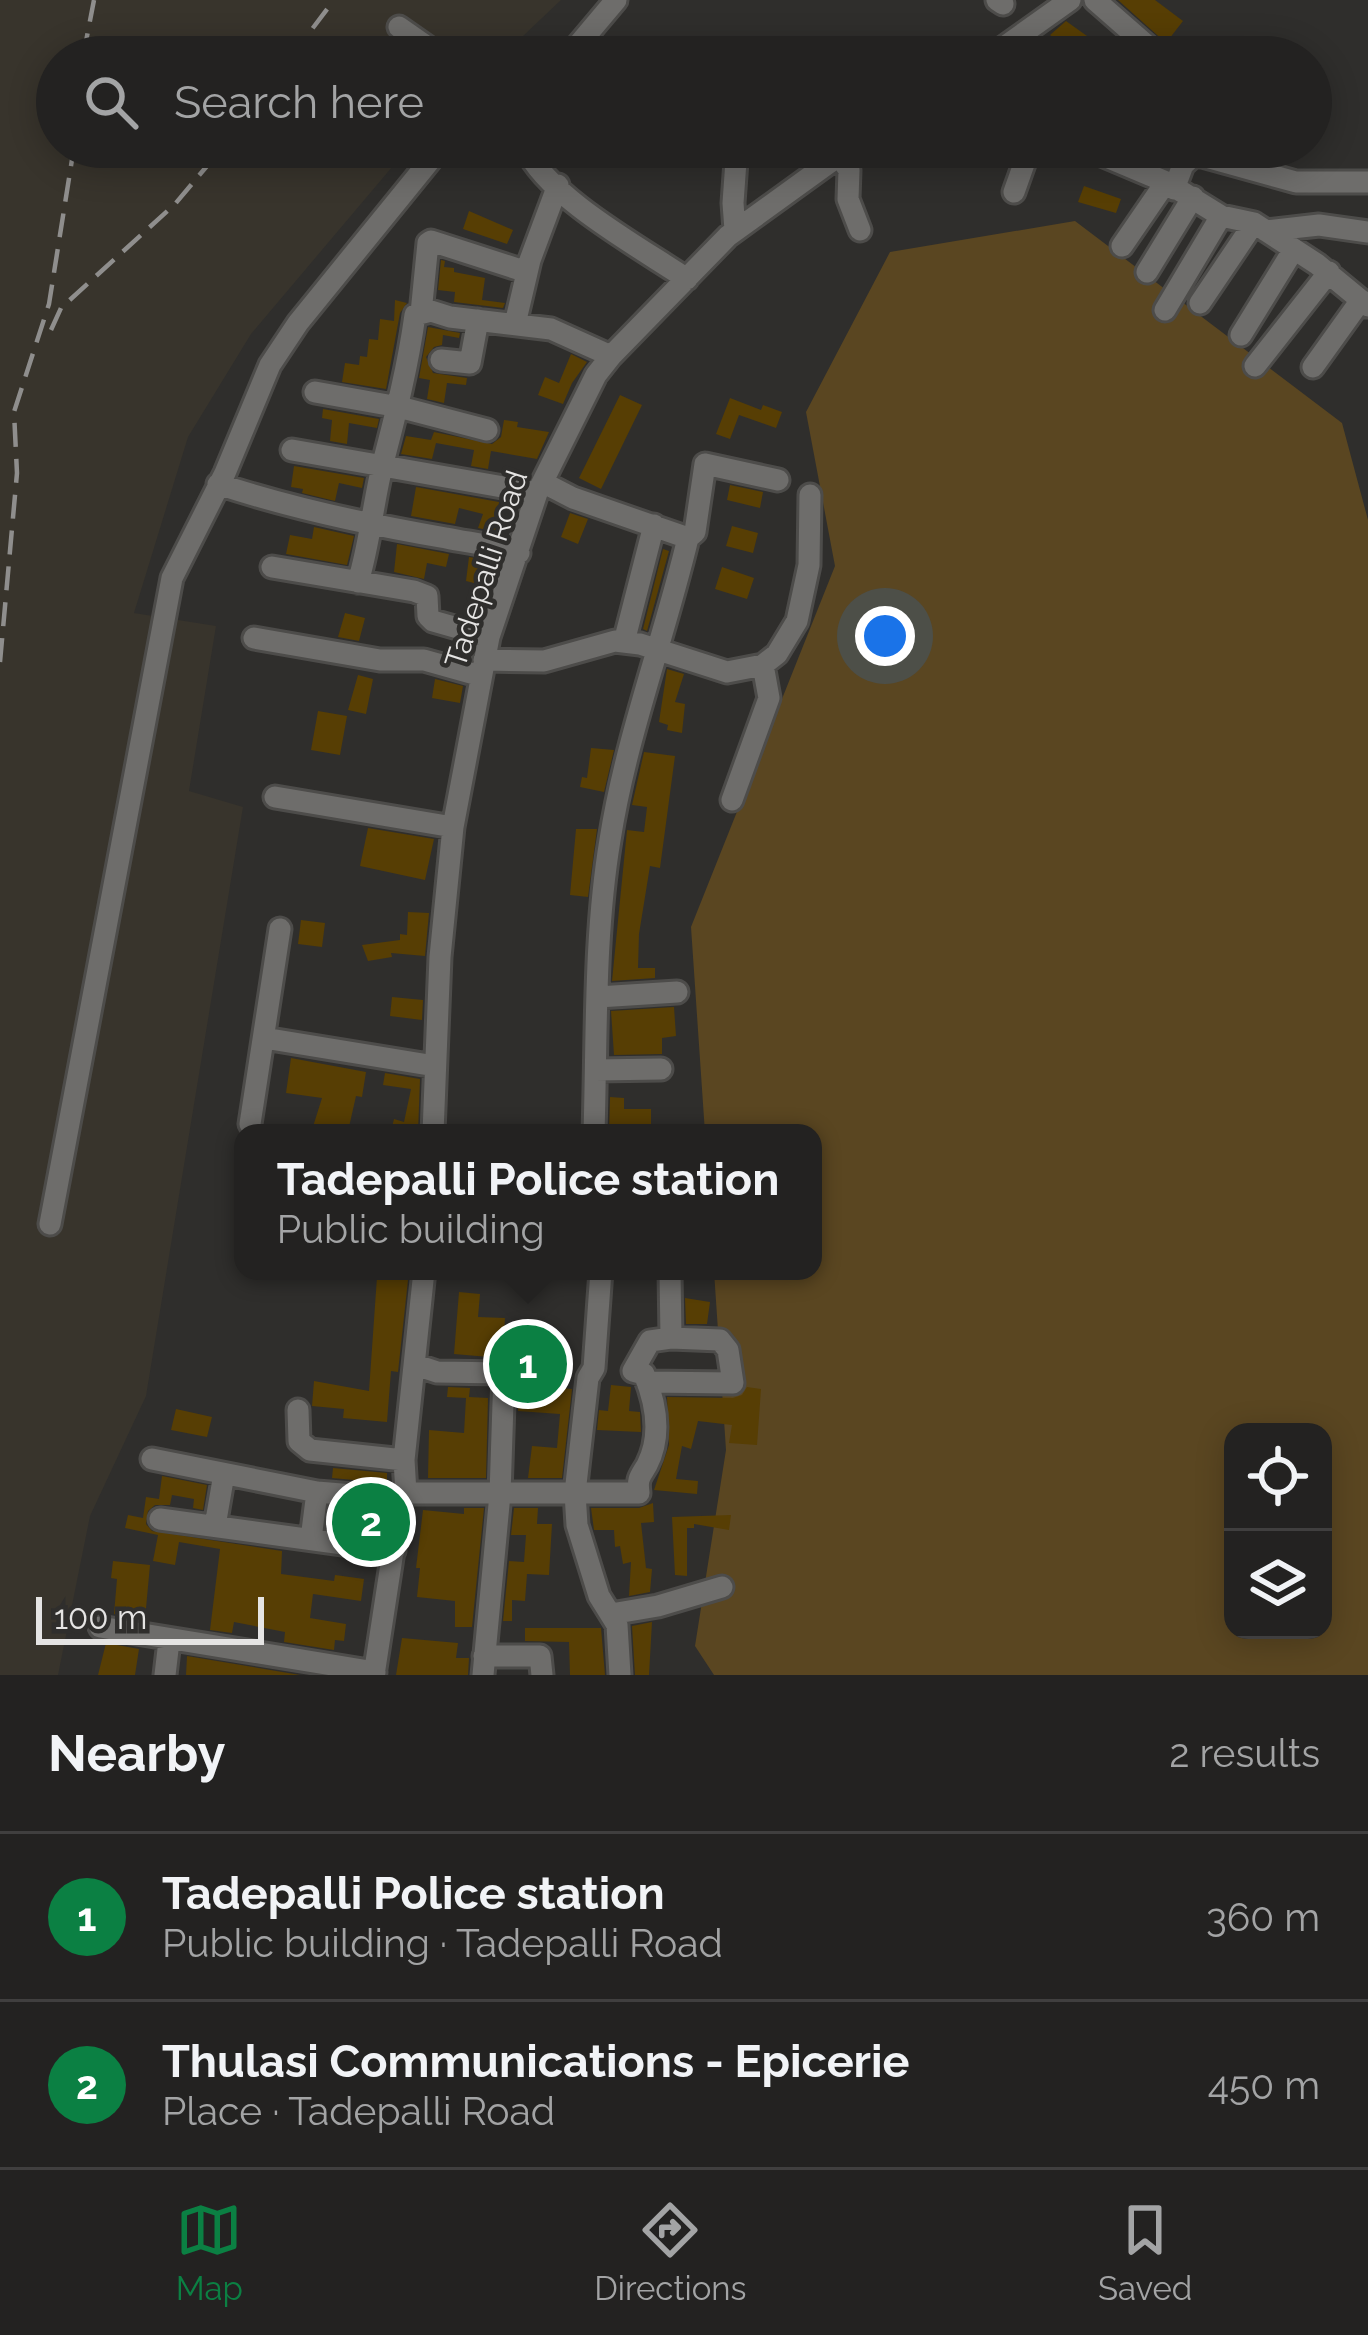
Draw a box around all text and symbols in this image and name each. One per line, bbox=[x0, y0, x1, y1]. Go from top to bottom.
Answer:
search box bbox=[36, 36, 1332, 168]
icon: search bbox=[78, 69, 144, 135]
text: Search here bbox=[174, 76, 424, 129]
street label: Tadepalli Road bbox=[438, 466, 534, 672]
your location bbox=[855, 606, 915, 666]
popup bbox=[234, 1124, 822, 1280]
text: Tadepalli Police station bbox=[277, 1153, 779, 1206]
text: Public building bbox=[277, 1206, 545, 1252]
pin: 1 bbox=[489, 1319, 567, 1409]
map controls bbox=[1224, 1423, 1332, 1639]
button: locate bbox=[1224, 1423, 1332, 1531]
pin: 2 bbox=[332, 1477, 410, 1567]
button: layers bbox=[1224, 1531, 1332, 1639]
scale bar bbox=[36, 1591, 264, 1644]
text: 100 m bbox=[54, 1598, 147, 1637]
text: Nearby bbox=[48, 1723, 225, 1783]
text: 2 results bbox=[1169, 1730, 1320, 1776]
text: Tadepalli Police station bbox=[162, 1867, 665, 1920]
text: 1 bbox=[77, 1894, 97, 1940]
text: 360 m bbox=[1206, 1894, 1320, 1940]
text: Public building · Tadepalli Road bbox=[162, 1920, 723, 1966]
text: Thulasi Communications - Epicerie bbox=[162, 2035, 909, 2088]
text: 2 bbox=[76, 2062, 98, 2108]
text: 450 m bbox=[1208, 2062, 1320, 2108]
text: Place · Tadepalli Road bbox=[162, 2088, 555, 2134]
tab: Map bbox=[176, 2197, 243, 2308]
tab: Directions bbox=[594, 2197, 747, 2308]
tab: Saved bbox=[1098, 2197, 1192, 2308]

